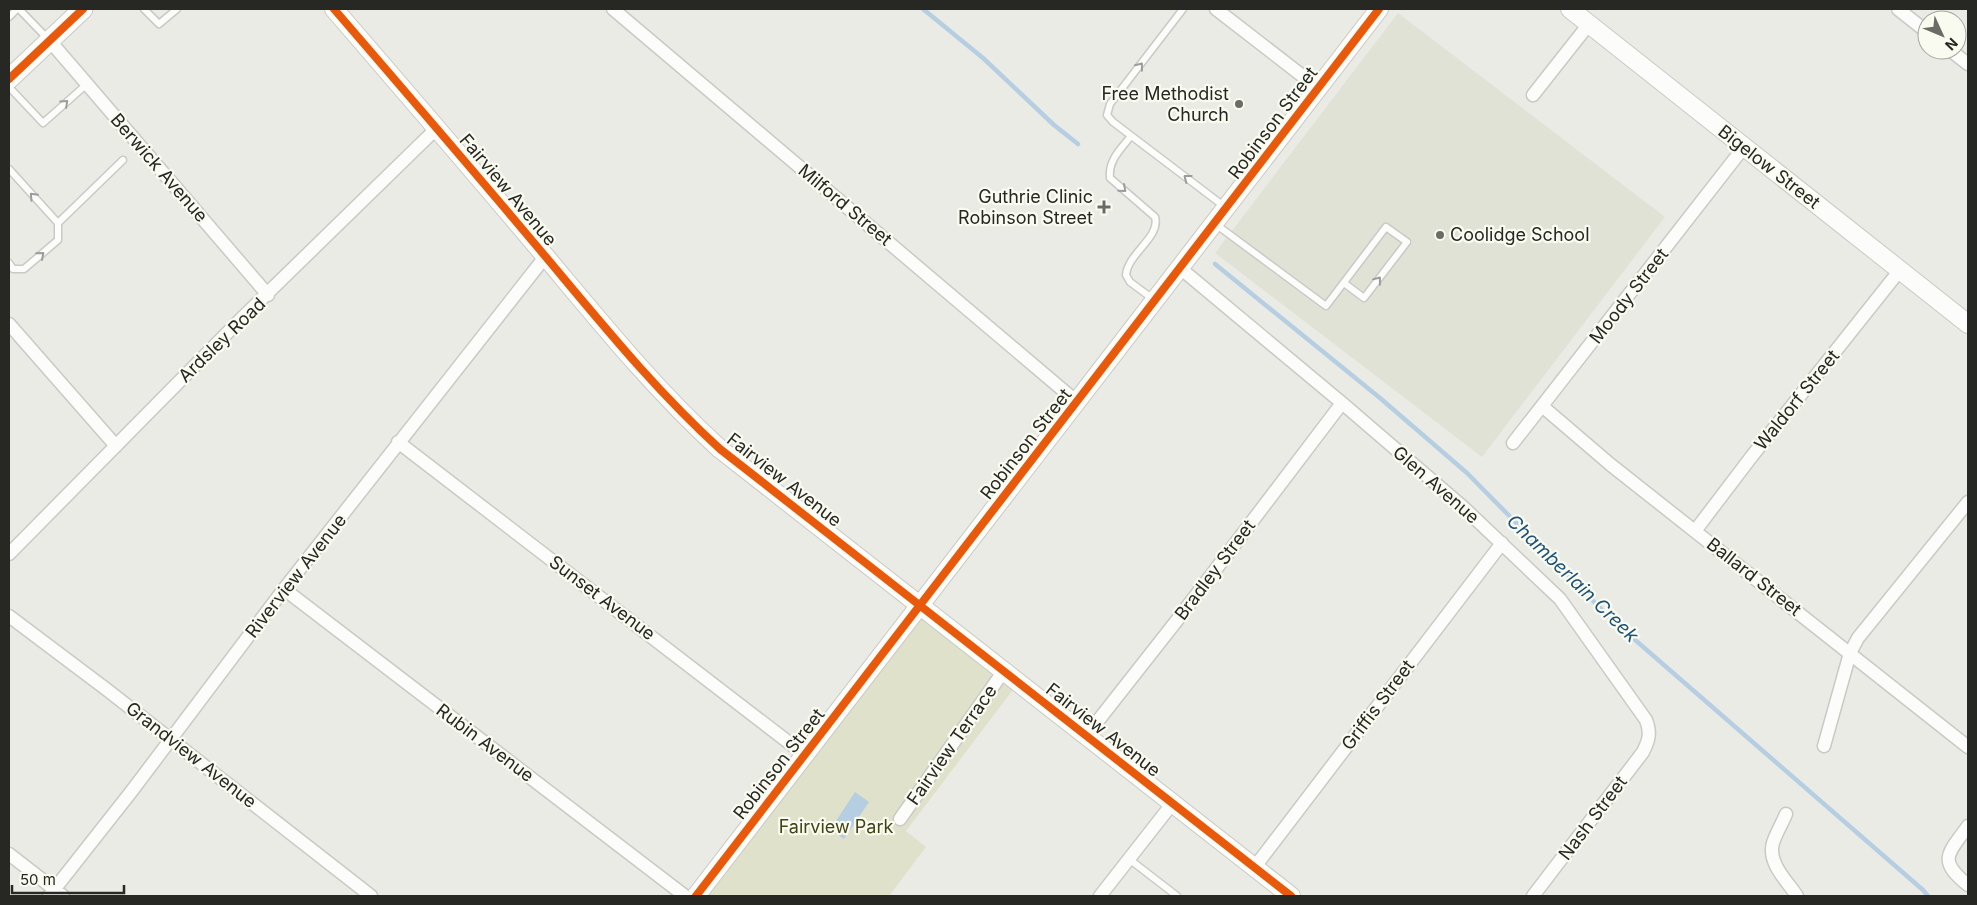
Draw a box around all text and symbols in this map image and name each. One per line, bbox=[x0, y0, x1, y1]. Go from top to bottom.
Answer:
north arrow bbox=[1917, 10, 1967, 60]
text: N bbox=[1942, 35, 1962, 54]
street label: Robinson Street bbox=[1224, 62, 1322, 183]
one-way arrow bbox=[1134, 63, 1142, 72]
place label: Free Methodist Church bbox=[1102, 83, 1229, 125]
marker: Free Methodist Church bbox=[1233, 98, 1245, 110]
one-way arrow bbox=[59, 100, 68, 109]
street label: Berwick Avenue bbox=[107, 109, 212, 226]
street label: Bigelow Street bbox=[1714, 120, 1824, 213]
street label: Fairview Avenue bbox=[456, 130, 561, 250]
street label: Milford Street bbox=[794, 160, 896, 250]
one-way arrow bbox=[1183, 175, 1193, 184]
one-way arrow bbox=[1117, 183, 1126, 192]
place label: Guthrie Clinic Robinson Street bbox=[958, 186, 1093, 228]
one-way arrow bbox=[30, 193, 39, 202]
marker: Guthrie Clinic Robinson Street bbox=[1097, 200, 1111, 214]
place label: Coolidge School bbox=[1450, 224, 1590, 245]
marker: Coolidge School bbox=[1434, 229, 1446, 241]
street label: Moody Street bbox=[1585, 244, 1672, 347]
one-way arrow bbox=[35, 251, 44, 260]
one-way arrow bbox=[1373, 277, 1381, 286]
street label: Ardsley Road bbox=[174, 293, 269, 386]
street label: Waldorf Street bbox=[1750, 345, 1843, 454]
street label: Robinson Street bbox=[976, 384, 1075, 503]
street label: Fairview Avenue bbox=[723, 428, 846, 531]
street label: Glen Avenue bbox=[1389, 442, 1484, 528]
street label: Riverview Avenue bbox=[241, 510, 350, 642]
water label: Chamberlain Creek bbox=[1502, 510, 1644, 647]
street label: Bradley Street bbox=[1170, 515, 1259, 624]
street label: Ballard Street bbox=[1703, 533, 1806, 620]
street label: Sunset Avenue bbox=[545, 551, 659, 644]
street label: Griffis Street bbox=[1337, 655, 1418, 754]
street label: Fairview Avenue bbox=[1042, 678, 1165, 781]
street label: Fairview Terrace bbox=[902, 681, 1001, 809]
street label: Grandview Avenue bbox=[122, 697, 261, 812]
street label: Rubin Avenue bbox=[432, 699, 538, 786]
street label: Robinson Street bbox=[729, 704, 828, 823]
street label: Nash Street bbox=[1554, 771, 1631, 864]
park label: Fairview Park bbox=[779, 816, 893, 837]
scale bar bbox=[12, 862, 125, 894]
text: 50 m bbox=[20, 870, 56, 889]

